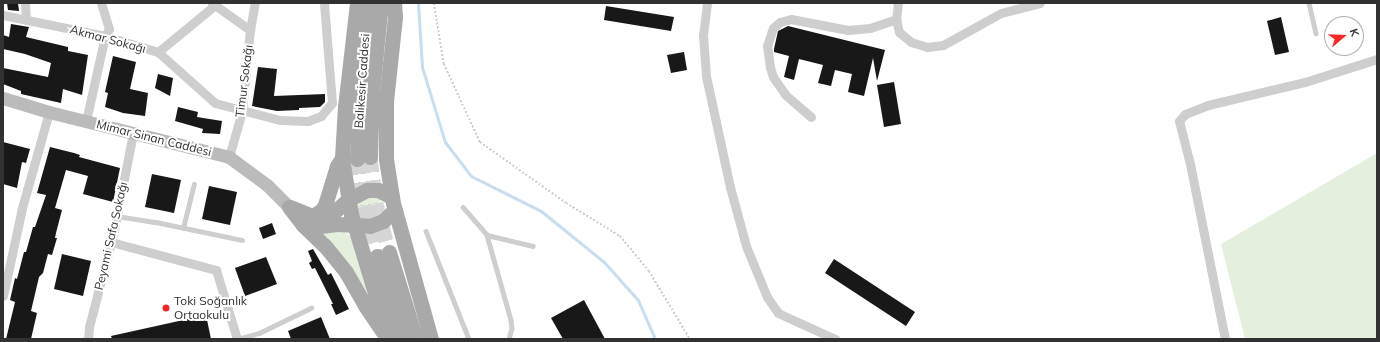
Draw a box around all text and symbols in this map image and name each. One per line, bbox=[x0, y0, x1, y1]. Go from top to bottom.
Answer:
north arrow bbox=[1324, 16, 1364, 56]
street label: Akmar Sokağı bbox=[68, 22, 148, 56]
text: K bbox=[1347, 27, 1362, 38]
street label: Balıkesir Caddesi bbox=[352, 33, 372, 129]
street label: Timur Sokağı bbox=[232, 44, 256, 118]
street label: Mimar Sinan Caddesi bbox=[95, 117, 213, 159]
street label: Peyami Safa Sokağı bbox=[92, 180, 130, 292]
place label: Toki Soğanlık Ortaokulu bbox=[174, 294, 247, 322]
marker: Toki Soğanlık Ortaokulu bbox=[161, 303, 171, 313]

